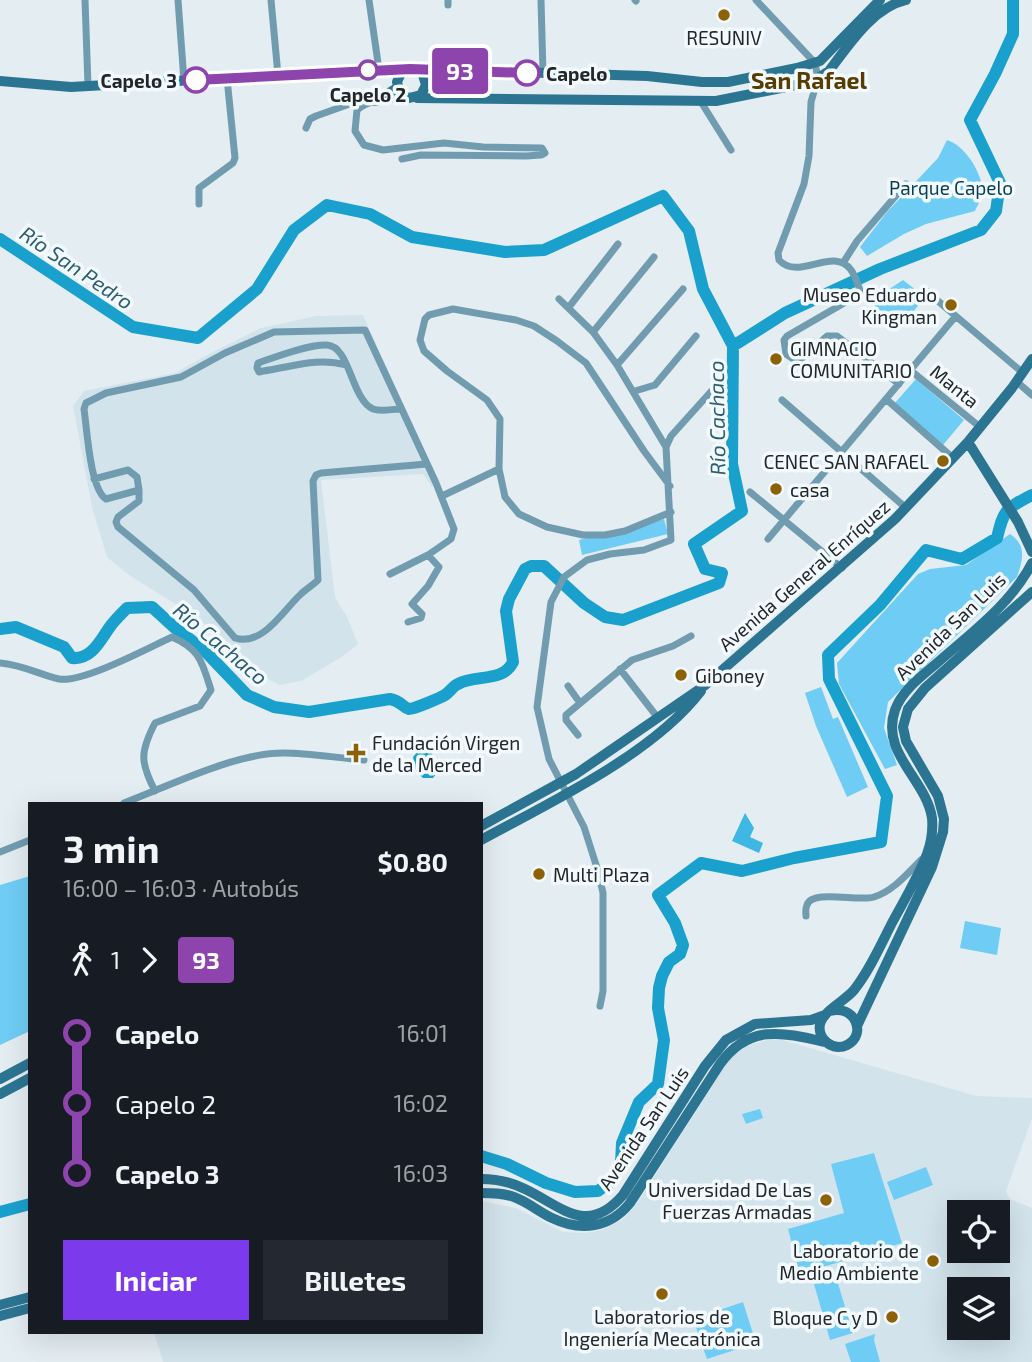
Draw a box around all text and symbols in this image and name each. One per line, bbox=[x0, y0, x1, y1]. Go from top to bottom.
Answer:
marker: RESUNIV bbox=[716, 7, 732, 23]
place label: RESUNIV bbox=[686, 26, 762, 49]
line badge: 93 bbox=[428, 48, 491, 94]
text: 93 bbox=[446, 56, 474, 85]
marker: Capelo 2 bbox=[358, 60, 378, 80]
marker: Capelo bbox=[514, 60, 540, 86]
place label: Capelo bbox=[546, 62, 608, 85]
district label: San Rafael bbox=[751, 66, 868, 94]
marker: Capelo 3 bbox=[183, 67, 209, 93]
place label: Capelo 3 bbox=[101, 69, 177, 92]
place label: Capelo 2 bbox=[330, 83, 406, 106]
park label: Parque Capelo bbox=[889, 176, 1013, 199]
water label: Río San Pedro bbox=[16, 220, 138, 314]
place label: Museo Eduardo Kingman bbox=[803, 283, 937, 328]
marker: Museo Eduardo Kingman bbox=[943, 297, 959, 313]
place label: GIMNACIO COMUNITARIO bbox=[790, 337, 912, 382]
marker: GIMNACIO COMUNITARIO bbox=[768, 351, 784, 367]
water label: Río Cachaco bbox=[703, 360, 729, 476]
street label: Manta bbox=[926, 360, 984, 412]
place label: CENEC SAN RAFAEL bbox=[763, 450, 929, 473]
marker: CENEC SAN RAFAEL bbox=[935, 453, 951, 469]
place label: casa bbox=[790, 478, 830, 501]
marker: casa bbox=[768, 481, 784, 497]
street label: Avenida General Enríquez bbox=[714, 494, 894, 656]
street label: Avenida San Luis bbox=[890, 568, 1010, 684]
water label: Río Cachaco bbox=[169, 597, 273, 689]
place label: Giboney bbox=[695, 664, 765, 687]
marker: Giboney bbox=[673, 667, 689, 683]
place label: Fundación Virgen de la Merced bbox=[372, 731, 520, 776]
marker: Fundación Virgen de la Merced bbox=[346, 743, 366, 763]
text: 3 min bbox=[63, 825, 160, 871]
text: $0.80 bbox=[378, 846, 448, 877]
place label: Multi Plaza bbox=[553, 863, 650, 886]
marker: Multi Plaza bbox=[531, 866, 547, 882]
text: 16:00 – 16:03 · Autobús bbox=[63, 874, 299, 902]
icon: walk bbox=[63, 941, 101, 979]
icon: forward bbox=[130, 941, 168, 979]
text: 93 bbox=[192, 945, 220, 974]
text: 1 bbox=[111, 946, 120, 974]
text: Capelo bbox=[115, 1018, 199, 1049]
text: 16:01 bbox=[397, 1019, 448, 1047]
street label: Avenida San Luis bbox=[593, 1062, 693, 1194]
text: Capelo 2 bbox=[115, 1088, 216, 1119]
text: 16:02 bbox=[393, 1089, 448, 1117]
text: Capelo 3 bbox=[115, 1158, 220, 1189]
text: 16:03 bbox=[394, 1159, 448, 1187]
place label: Universidad De Las Fuerzas Armadas bbox=[648, 1178, 812, 1223]
marker: Universidad De Las Fuerzas Armadas bbox=[818, 1192, 834, 1208]
map controls bbox=[947, 1200, 1010, 1340]
button: locate bbox=[947, 1200, 1010, 1263]
place label: Laboratorio de Medio Ambiente bbox=[779, 1239, 919, 1284]
button: Iniciar bbox=[63, 1240, 249, 1320]
button: Billetes bbox=[263, 1240, 448, 1320]
marker: Laboratorio de Medio Ambiente bbox=[925, 1253, 941, 1269]
button: layers bbox=[947, 1277, 1010, 1340]
marker: Laboratorios de Ingeniería Mecatrónica bbox=[654, 1286, 670, 1302]
place label: Laboratorios de Ingeniería Mecatrónica bbox=[563, 1305, 761, 1350]
place label: Bloque C y D bbox=[773, 1306, 878, 1329]
marker: Bloque C y D bbox=[884, 1309, 900, 1325]

